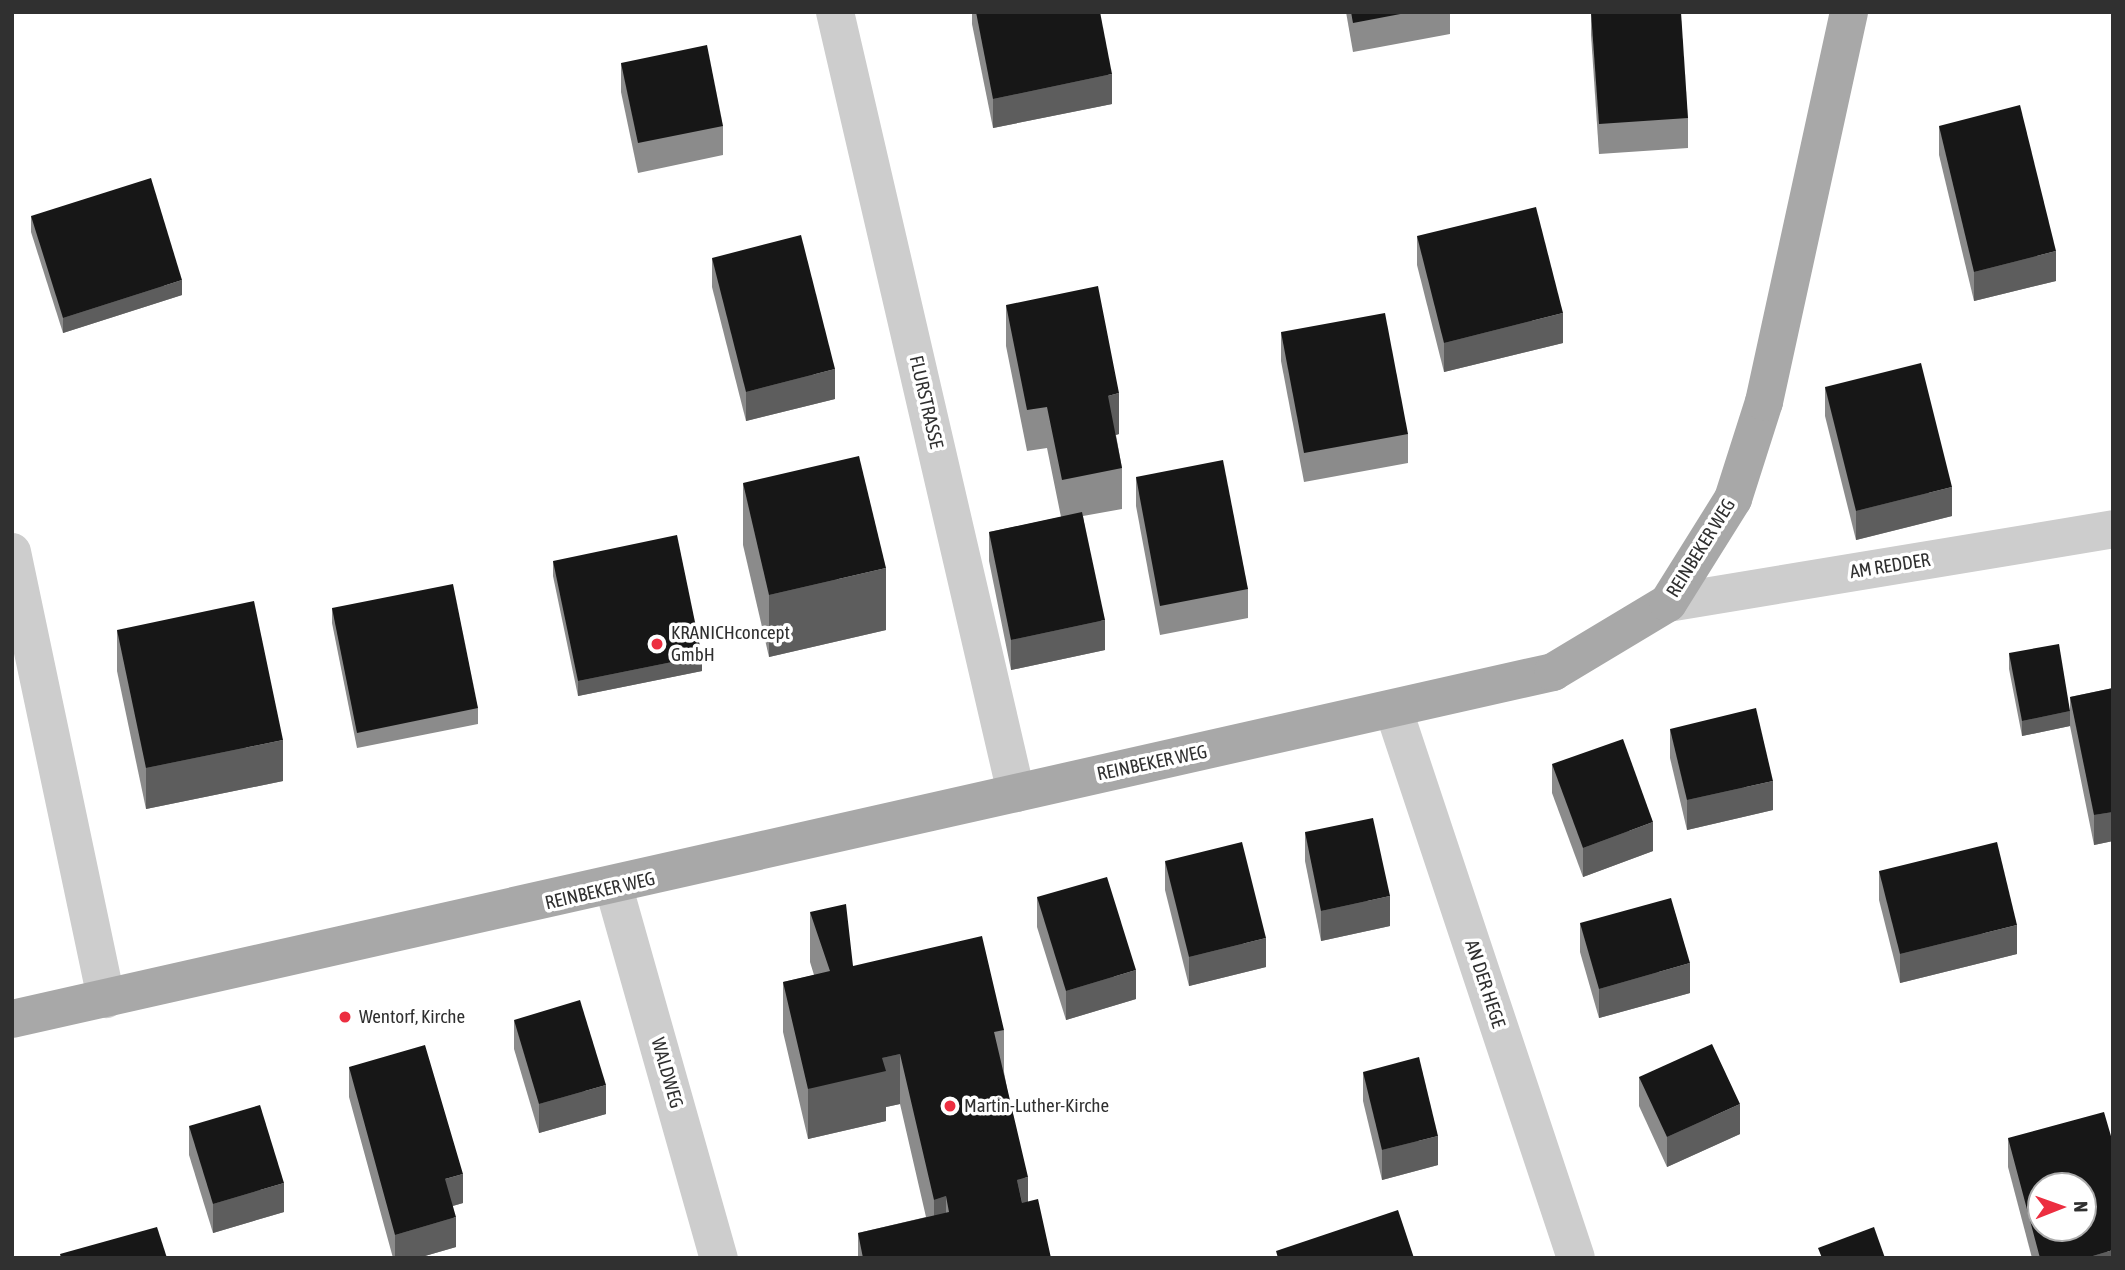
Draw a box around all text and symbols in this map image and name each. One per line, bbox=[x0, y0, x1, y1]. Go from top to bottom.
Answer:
street label: FLURSTRASSE bbox=[904, 353, 948, 451]
street label: REINBEKER WEG bbox=[1662, 494, 1740, 602]
street label: AM REDDER bbox=[1848, 548, 1932, 584]
place label: KRANICHconcept GmbH bbox=[671, 622, 790, 666]
marker: KRANICHconcept GmbH bbox=[649, 636, 665, 652]
street label: REINBEKER WEG bbox=[1095, 740, 1209, 786]
street label: REINBEKER WEG bbox=[543, 867, 657, 915]
street label: AN DER HEGE bbox=[1460, 937, 1510, 1031]
place label: Wentorf, Kirche bbox=[359, 1006, 465, 1028]
marker: Wentorf, Kirche bbox=[337, 1009, 353, 1025]
street label: WALDWEG bbox=[646, 1035, 688, 1111]
place label: Martin-Luther-Kirche bbox=[964, 1095, 1109, 1117]
marker: Martin-Luther-Kirche bbox=[942, 1098, 958, 1114]
north arrow bbox=[2027, 1172, 2097, 1242]
text: N bbox=[2070, 1201, 2092, 1212]

